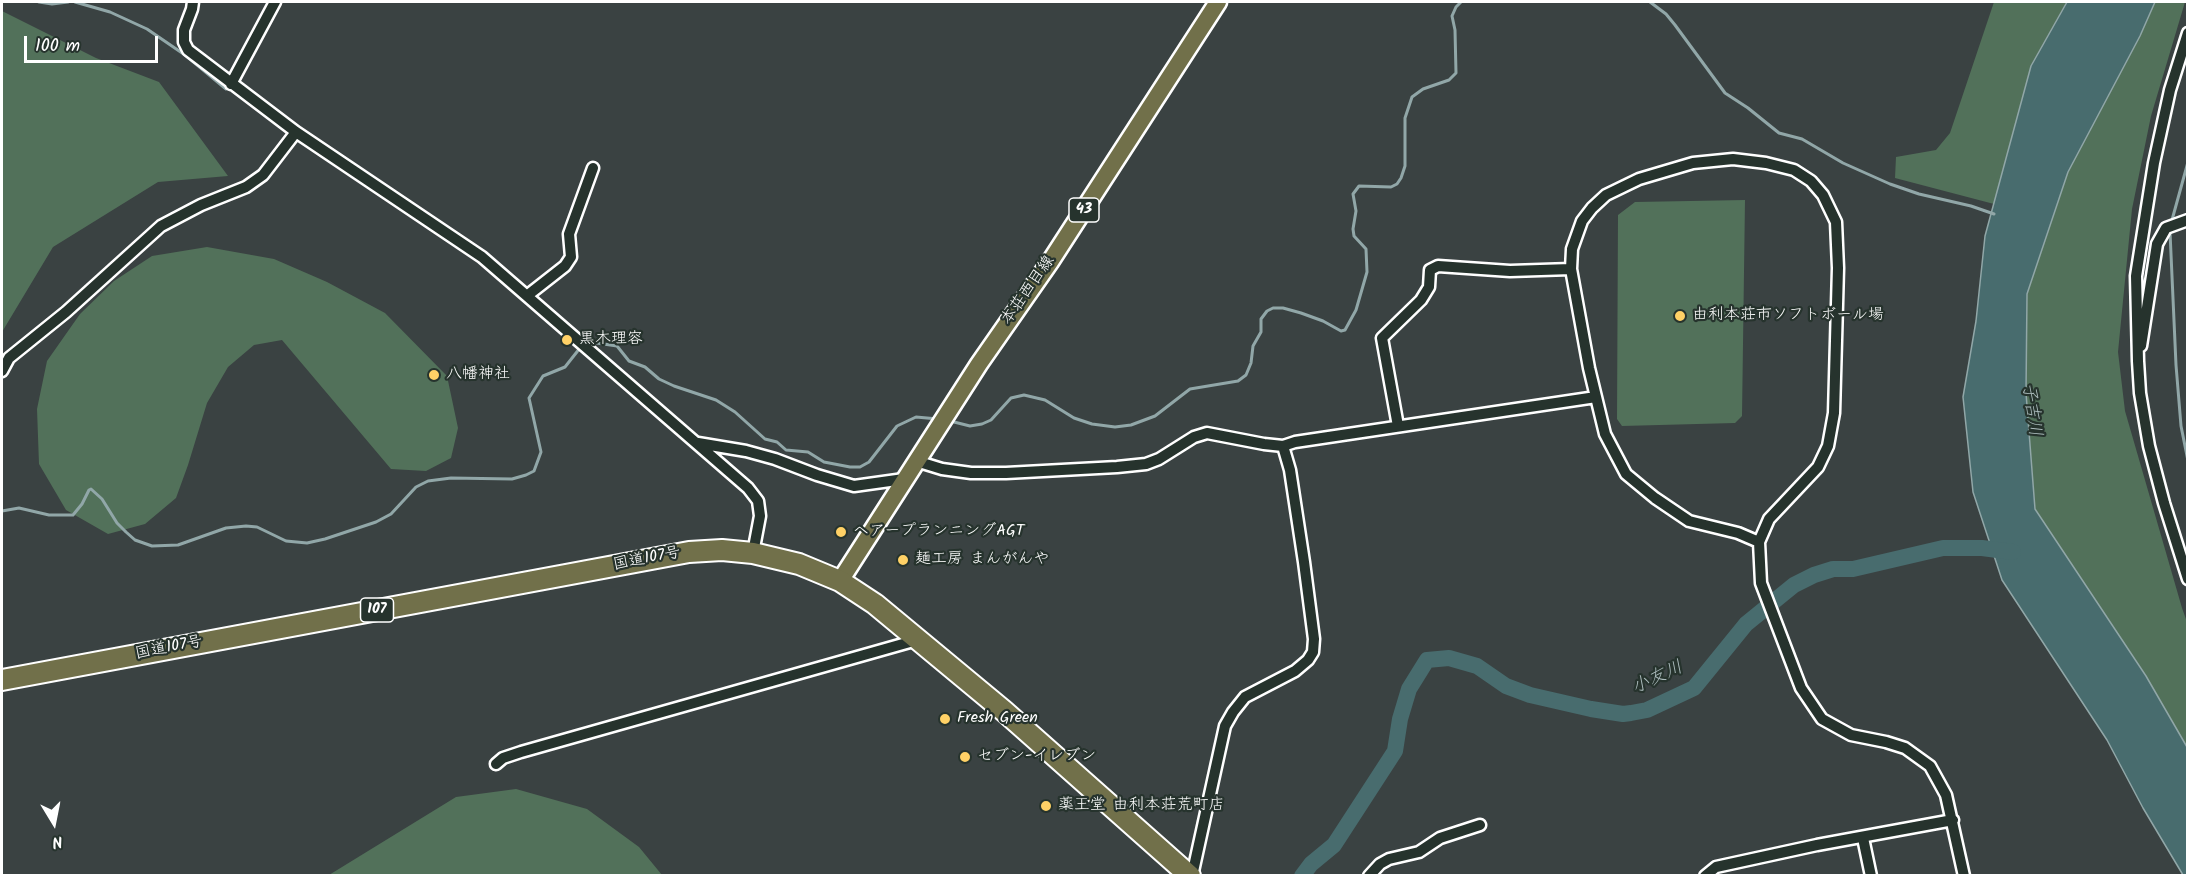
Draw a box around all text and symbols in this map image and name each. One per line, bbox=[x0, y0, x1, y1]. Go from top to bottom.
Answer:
scale bar bbox=[27, 24, 160, 62]
text: 100 m bbox=[35, 32, 80, 61]
road number: 43 bbox=[1069, 198, 1099, 222]
street label: 本荘西目線 bbox=[998, 253, 1060, 329]
place label: 由利本荘市ソフトボール場 bbox=[1692, 306, 1884, 326]
marker: 由利本荘市ソフトボール場 bbox=[1673, 309, 1687, 323]
place label: 黒木理容 bbox=[579, 330, 643, 350]
marker: 黒木理容 bbox=[560, 333, 574, 347]
place label: 八幡神社 bbox=[446, 365, 510, 385]
marker: 八幡神社 bbox=[427, 368, 441, 382]
water label: 子吉川 bbox=[2016, 382, 2044, 438]
place label: ヘアープランニングAGT bbox=[853, 522, 1024, 542]
marker: ヘアープランニングAGT bbox=[834, 525, 848, 539]
street label: 国道107号 bbox=[612, 544, 682, 576]
place label: 麺工房 まんがんや bbox=[915, 550, 1049, 570]
marker: 麺工房 まんがんや bbox=[896, 553, 910, 567]
road number: 107 bbox=[360, 598, 394, 622]
street label: 国道107号 bbox=[134, 633, 204, 665]
water label: 小友川 bbox=[1629, 658, 1687, 700]
place label: Fresh Green bbox=[957, 709, 1038, 729]
marker: Fresh Green bbox=[938, 712, 952, 726]
place label: セブン-イレブン bbox=[977, 747, 1096, 767]
marker: セブン-イレブン bbox=[958, 750, 972, 764]
north arrow bbox=[24, 793, 84, 853]
place label: 薬王堂 由利本荘荒町店 bbox=[1058, 796, 1224, 816]
marker: 薬王堂 由利本荘荒町店 bbox=[1039, 799, 1053, 813]
text: N bbox=[50, 828, 64, 854]

